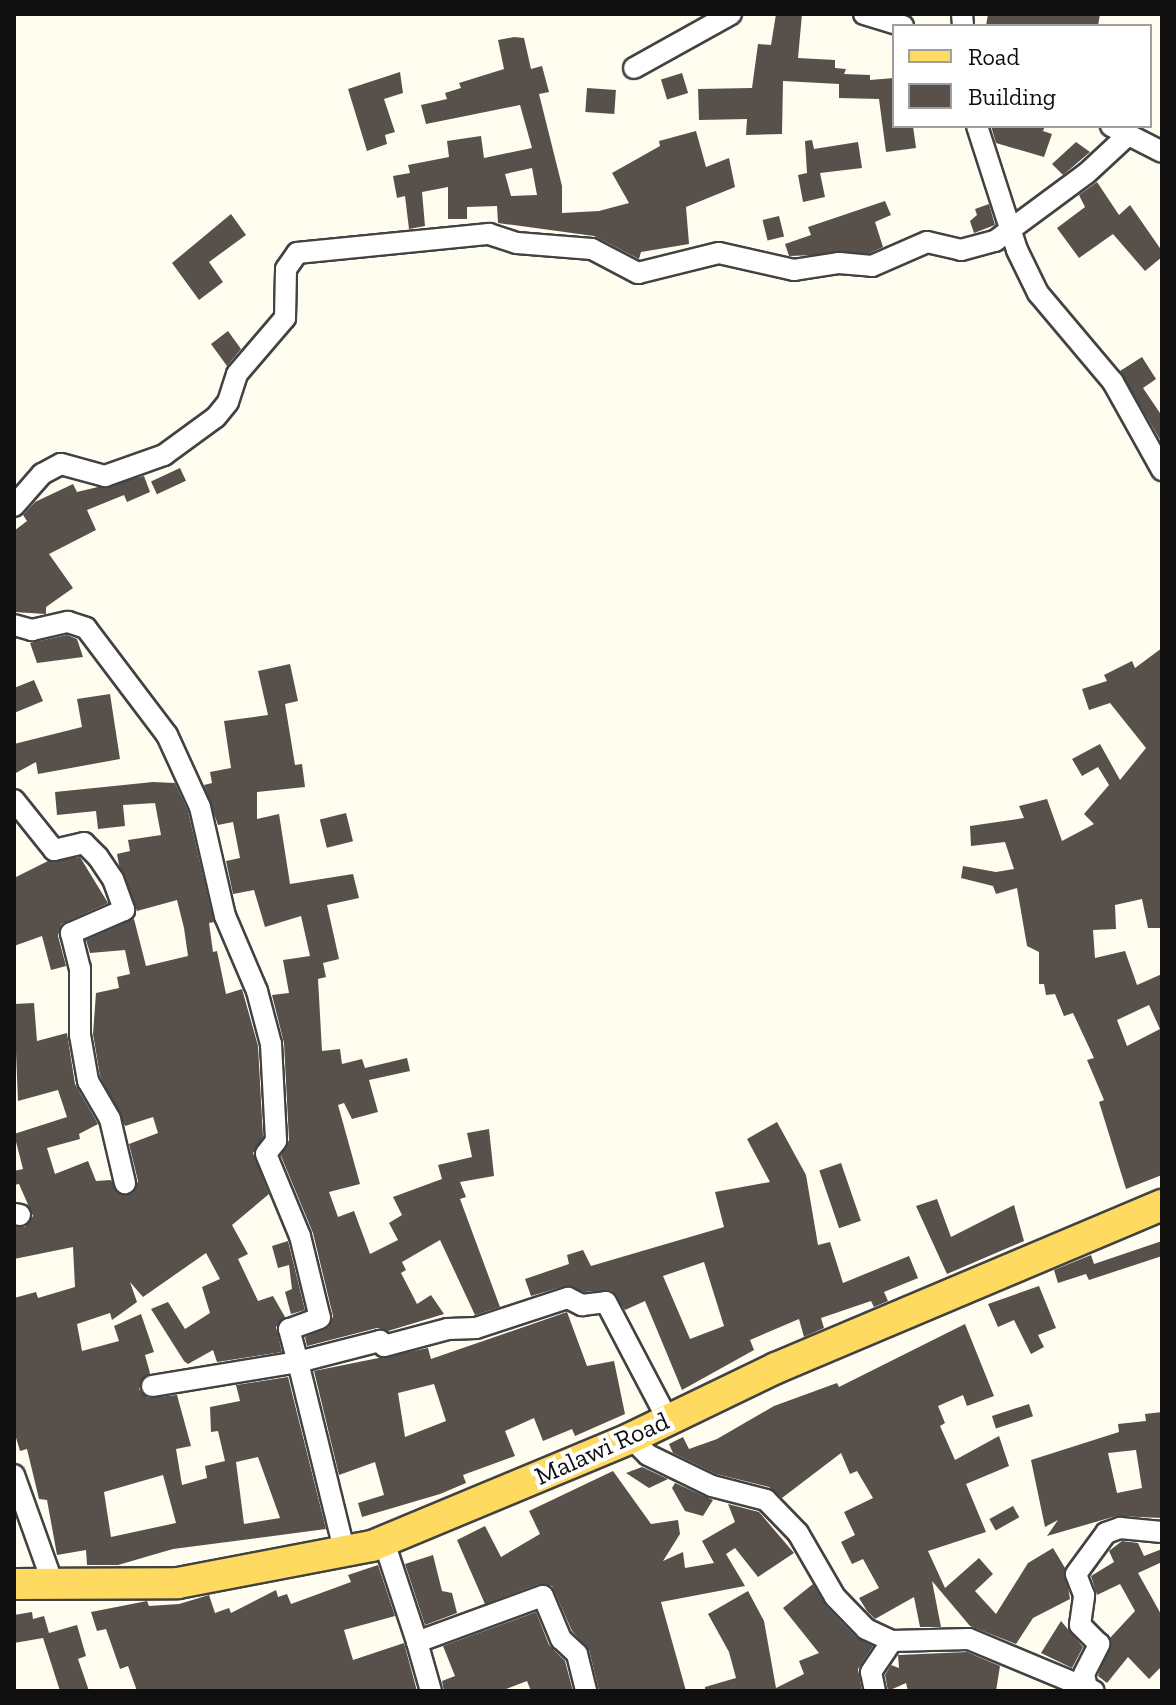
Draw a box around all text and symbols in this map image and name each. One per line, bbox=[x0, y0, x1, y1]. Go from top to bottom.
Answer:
legend bbox=[892, 24, 1152, 128]
text: Road bbox=[968, 42, 1020, 71]
text: Building bbox=[968, 82, 1056, 111]
street label: Malawi Road bbox=[530, 1406, 674, 1492]

